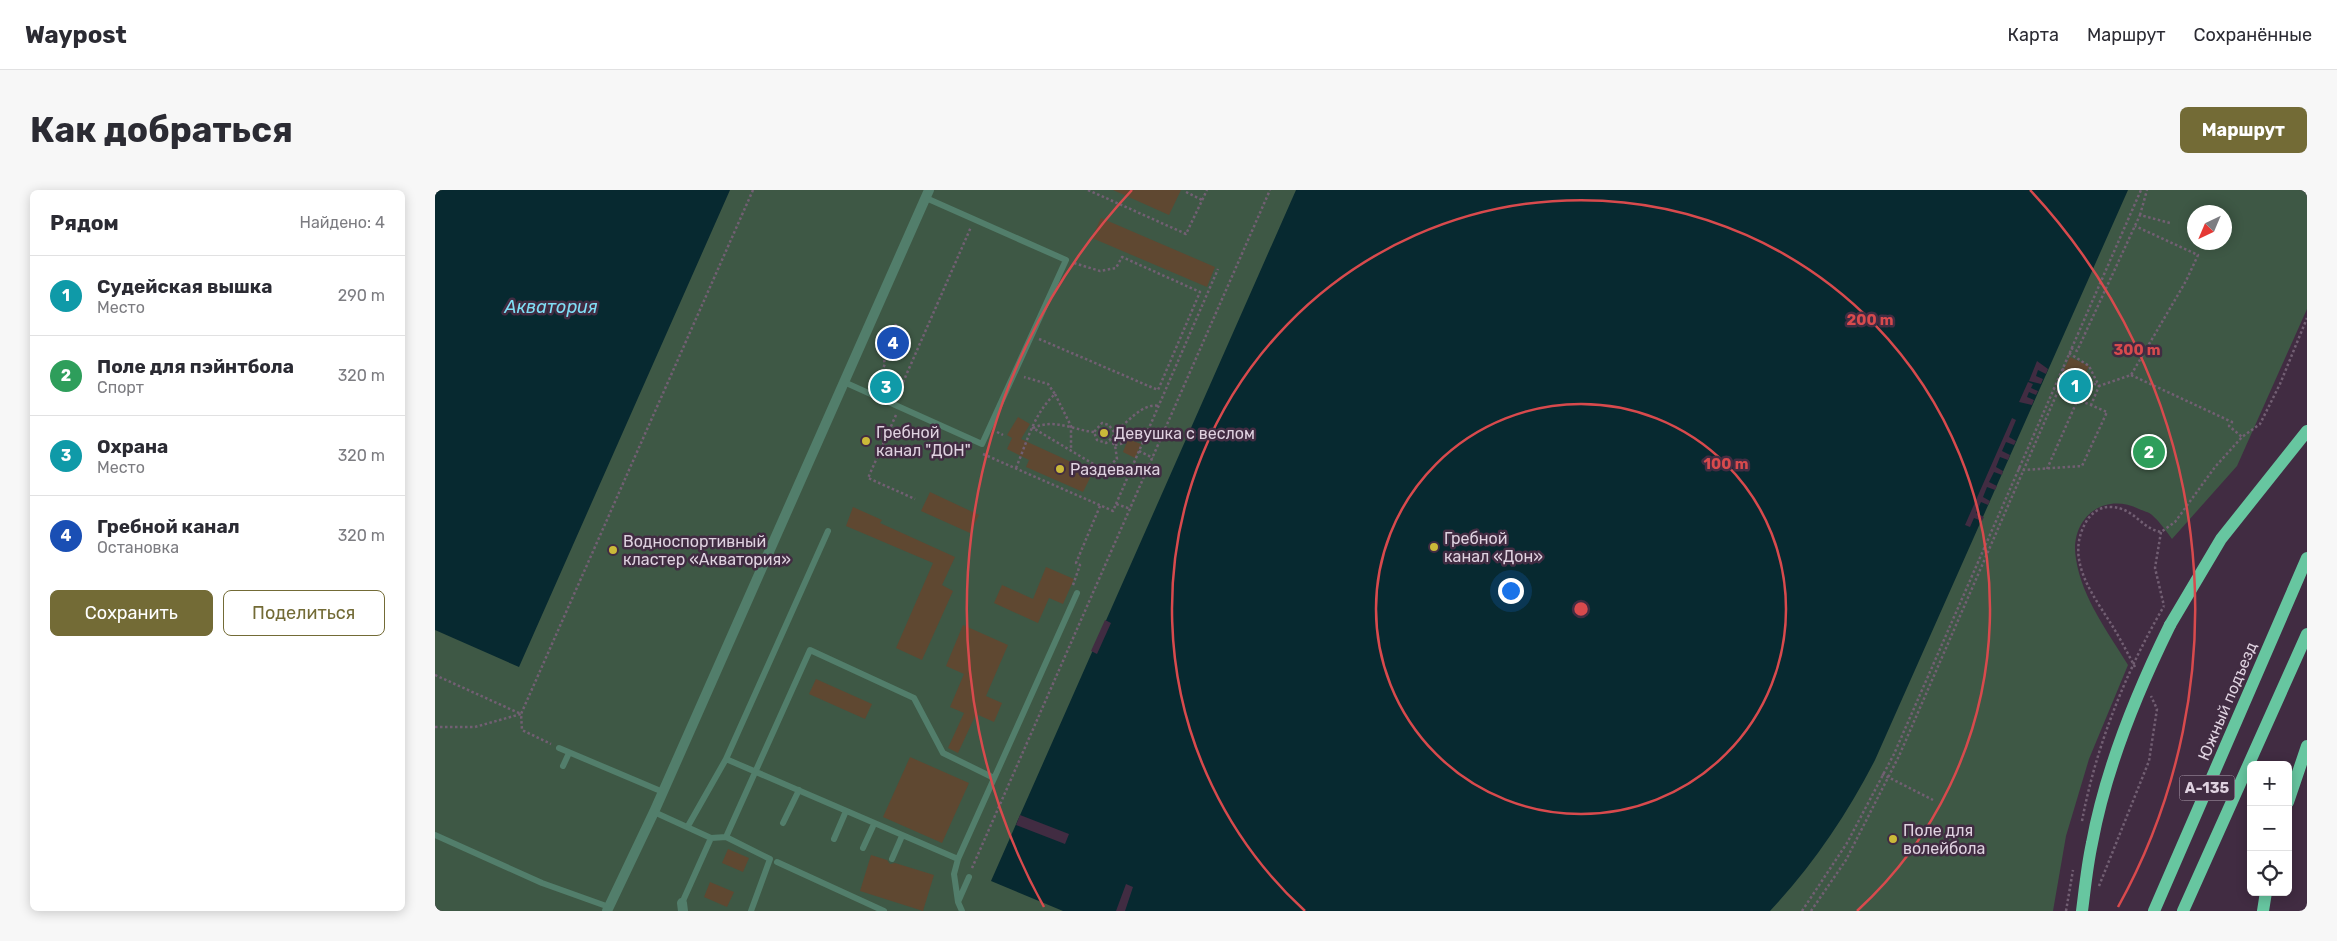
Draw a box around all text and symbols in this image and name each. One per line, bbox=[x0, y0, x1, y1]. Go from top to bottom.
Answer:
text: Waypost bbox=[25, 21, 127, 49]
text: Карта bbox=[2008, 24, 2059, 46]
text: Маршрут bbox=[2087, 24, 2166, 46]
text: Сохранённые bbox=[2194, 24, 2312, 46]
button: Маршрут bbox=[2180, 107, 2307, 153]
text: Как добраться bbox=[30, 109, 293, 151]
north arrow bbox=[2187, 205, 2232, 250]
text: Рядом bbox=[50, 210, 119, 235]
text: Найдено: 4 bbox=[300, 213, 385, 232]
text: Судейская вышка bbox=[97, 275, 273, 298]
text: 1 bbox=[62, 286, 70, 305]
text: 290 m bbox=[338, 286, 385, 305]
water label: Акватория bbox=[503, 296, 598, 318]
text: Место bbox=[97, 298, 145, 317]
text: 200 m bbox=[1846, 311, 1894, 329]
pin: 4 bbox=[877, 324, 909, 362]
text: 300 m bbox=[2113, 341, 2161, 359]
text: Поле для пэйнтбола bbox=[97, 355, 294, 378]
text: 2 bbox=[61, 366, 71, 385]
text: 320 m bbox=[338, 366, 385, 385]
pin: 1 bbox=[2059, 367, 2091, 405]
pin: 3 bbox=[870, 368, 902, 406]
text: Спорт bbox=[97, 378, 144, 397]
place label: Гребной канал "ДОН" bbox=[876, 423, 971, 460]
place label: Девушка с веслом bbox=[1114, 424, 1255, 443]
marker: Девушка с веслом bbox=[1098, 427, 1110, 439]
pin: 2 bbox=[2133, 433, 2165, 471]
text: Охрана bbox=[97, 435, 168, 458]
marker: Гребной канал "ДОН" bbox=[860, 435, 872, 447]
text: 3 bbox=[61, 446, 71, 465]
text: 320 m bbox=[338, 446, 385, 465]
text: 100 m bbox=[1704, 455, 1748, 473]
text: Место bbox=[97, 458, 145, 477]
place label: Раздевалка bbox=[1070, 460, 1160, 479]
marker: Раздевалка bbox=[1054, 463, 1066, 475]
text: Гребной канал bbox=[97, 515, 240, 538]
text: 4 bbox=[61, 526, 71, 545]
text: 320 m bbox=[338, 526, 385, 545]
place label: Гребной канал «Дон» bbox=[1444, 529, 1543, 566]
place label: Водноспортивный кластер «Акватория» bbox=[623, 532, 791, 569]
text: Остановка bbox=[97, 538, 179, 557]
marker: Гребной канал «Дон» bbox=[1428, 541, 1440, 553]
marker: Водноспортивный кластер «Акватория» bbox=[607, 544, 619, 556]
your location bbox=[1498, 578, 1524, 604]
button: Сохранить bbox=[50, 590, 213, 636]
button: Поделиться bbox=[223, 590, 385, 636]
centre of rings bbox=[1572, 600, 1590, 618]
street label: Южный подъезд bbox=[2194, 639, 2261, 763]
map controls bbox=[2247, 761, 2292, 896]
button: + bbox=[2247, 761, 2292, 806]
road number: А-135 bbox=[2179, 776, 2235, 800]
button: − bbox=[2247, 806, 2292, 851]
place label: Поле для волейбола bbox=[1903, 821, 1985, 858]
marker: Поле для волейбола bbox=[1887, 833, 1899, 845]
button: locate bbox=[2247, 851, 2292, 896]

